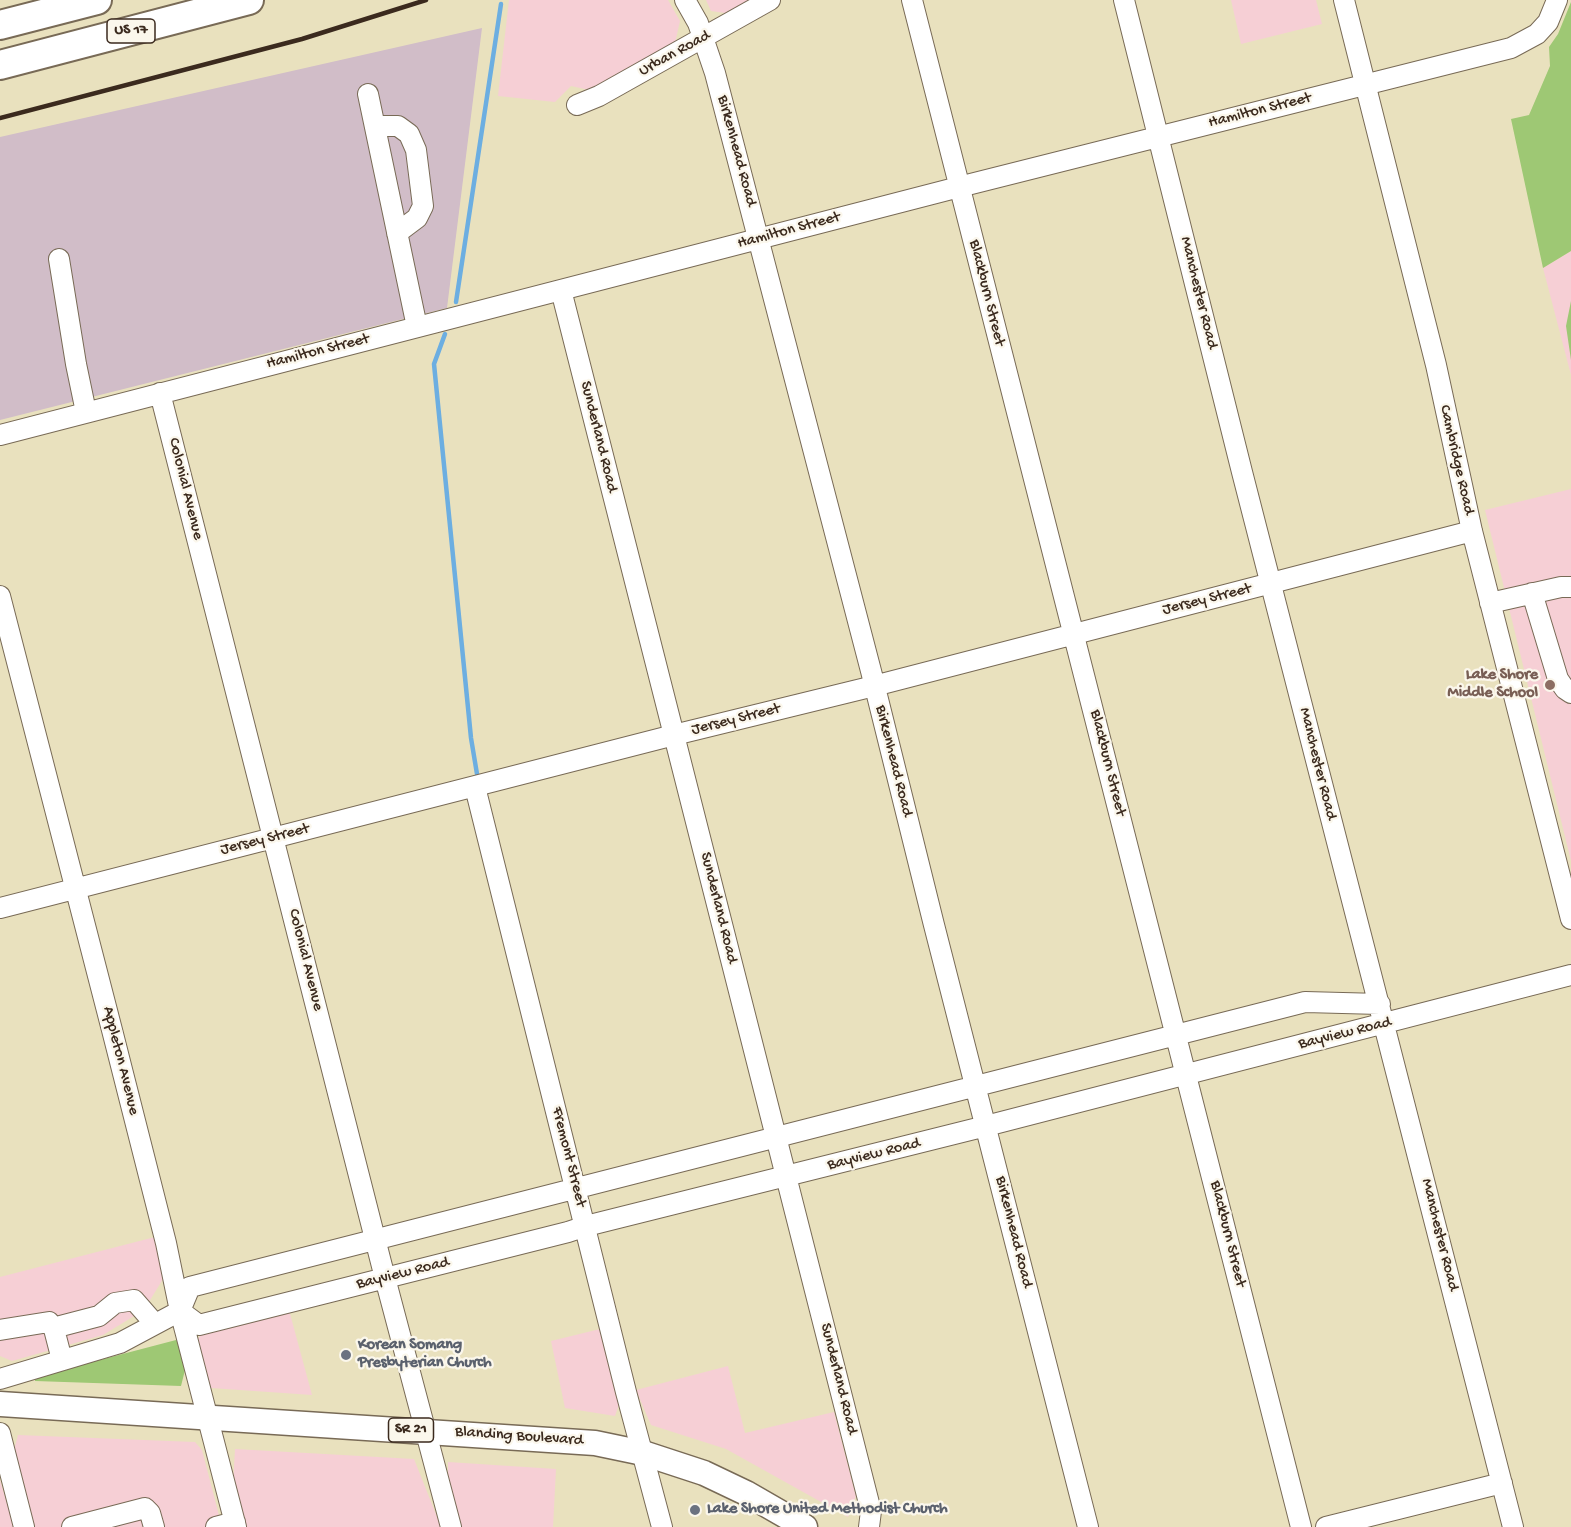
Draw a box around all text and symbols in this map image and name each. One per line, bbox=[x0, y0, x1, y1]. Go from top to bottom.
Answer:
road number: US 17 bbox=[107, 19, 155, 43]
street label: Urban Road bbox=[636, 27, 714, 81]
street label: Hamilton Street bbox=[1207, 89, 1313, 133]
street label: Birkenhead Road bbox=[712, 93, 760, 209]
street label: Hamilton Street bbox=[736, 208, 842, 254]
street label: Manchester Road bbox=[1175, 235, 1221, 351]
street label: Blackburn Street bbox=[964, 238, 1008, 348]
street label: Hamilton Street bbox=[265, 330, 371, 374]
street label: Sunderland Road bbox=[575, 379, 621, 495]
street label: Cambridge Road bbox=[1434, 403, 1478, 517]
street label: Colonial Avenue bbox=[163, 436, 207, 542]
street label: Jersey Street bbox=[1161, 580, 1253, 620]
place label: Lake Shore Middle School bbox=[1448, 666, 1538, 704]
marker: Lake Shore Middle School bbox=[1543, 678, 1557, 692]
street label: Jersey Street bbox=[690, 700, 782, 740]
street label: Birkenhead Road bbox=[870, 703, 916, 819]
street label: Manchester Road bbox=[1294, 706, 1340, 822]
street label: Blackburn Street bbox=[1085, 708, 1129, 818]
street label: Jersey Street bbox=[219, 820, 311, 860]
street label: Sunderland Road bbox=[695, 850, 741, 966]
street label: Colonial Avenue bbox=[283, 907, 327, 1013]
street label: Appleton Avenue bbox=[97, 1005, 143, 1117]
street label: Bayview Road bbox=[1297, 1013, 1393, 1055]
street label: Fremont Street bbox=[546, 1105, 590, 1209]
street label: Bayview Road bbox=[826, 1134, 922, 1176]
street label: Birkenhead Road bbox=[990, 1174, 1036, 1290]
street label: Manchester Road bbox=[1416, 1177, 1462, 1293]
street label: Blackburn Street bbox=[1205, 1179, 1249, 1289]
street label: Bayview Road bbox=[355, 1253, 451, 1295]
street label: Sunderland Road bbox=[815, 1321, 861, 1437]
place label: Korean Somang Presbyterian Church bbox=[358, 1336, 492, 1374]
marker: Korean Somang Presbyterian Church bbox=[339, 1348, 353, 1362]
road number: SR 21 bbox=[388, 1418, 434, 1442]
street label: Blanding Boulevard bbox=[454, 1423, 584, 1451]
place label: Lake Shore United Methodist Church bbox=[707, 1500, 948, 1520]
marker: Lake Shore United Methodist Church bbox=[688, 1503, 702, 1517]

